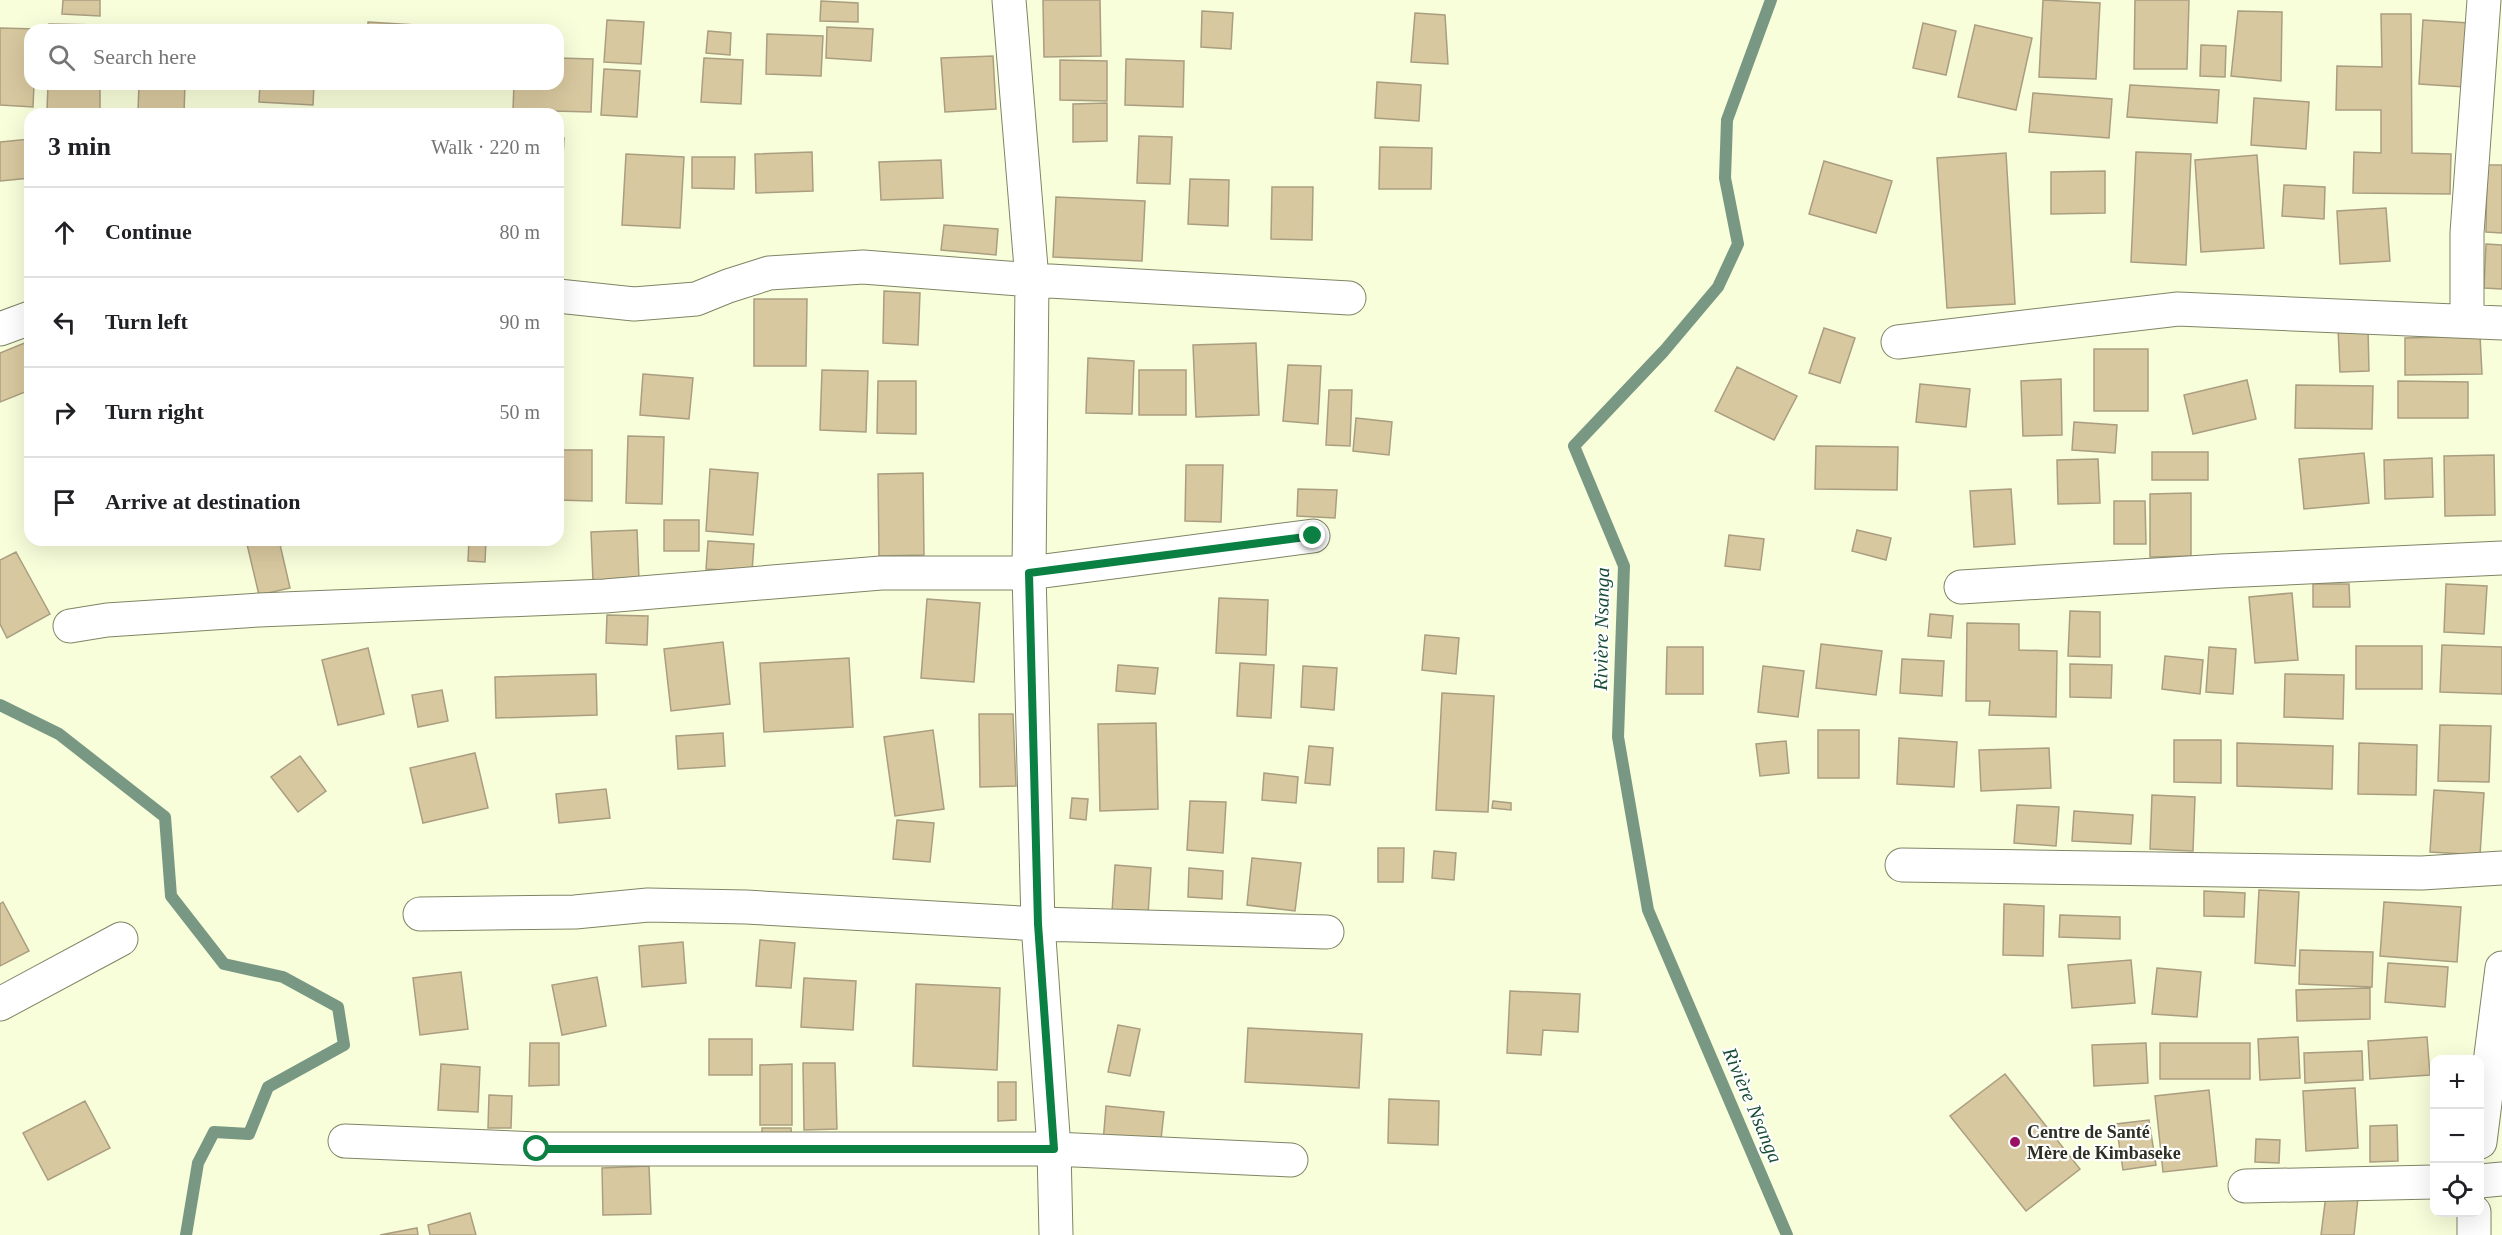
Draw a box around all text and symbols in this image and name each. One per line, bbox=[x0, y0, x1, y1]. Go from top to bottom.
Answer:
search box bbox=[24, 24, 564, 90]
icon: search bbox=[45, 41, 78, 74]
text: Search here bbox=[93, 44, 196, 69]
text: 3 min bbox=[48, 132, 111, 161]
text: Walk · 220 m bbox=[431, 136, 540, 158]
icon: ahead bbox=[48, 216, 81, 249]
text: Continue bbox=[105, 219, 192, 244]
text: 80 m bbox=[499, 221, 540, 243]
icon: left bbox=[48, 306, 81, 339]
text: Turn left bbox=[105, 309, 188, 334]
text: 90 m bbox=[499, 311, 540, 333]
icon: right bbox=[48, 396, 81, 429]
text: Turn right bbox=[105, 399, 204, 424]
text: 50 m bbox=[499, 401, 540, 423]
icon: arrive bbox=[48, 486, 81, 519]
text: Arrive at destination bbox=[105, 489, 301, 514]
route end bbox=[1299, 522, 1325, 548]
water label: Rivière Nsanga bbox=[1589, 567, 1614, 692]
water label: Rivière Nsanga bbox=[1718, 1043, 1787, 1166]
map controls bbox=[2430, 1055, 2484, 1217]
button: + bbox=[2430, 1055, 2484, 1109]
button: − bbox=[2430, 1109, 2484, 1163]
place label: Centre de Santé Mère de Kimbaseke bbox=[2027, 1122, 2181, 1163]
route start bbox=[523, 1135, 549, 1161]
marker: Centre de Santé Mère de Kimbaseke bbox=[2008, 1135, 2022, 1149]
button: locate bbox=[2430, 1163, 2484, 1217]

